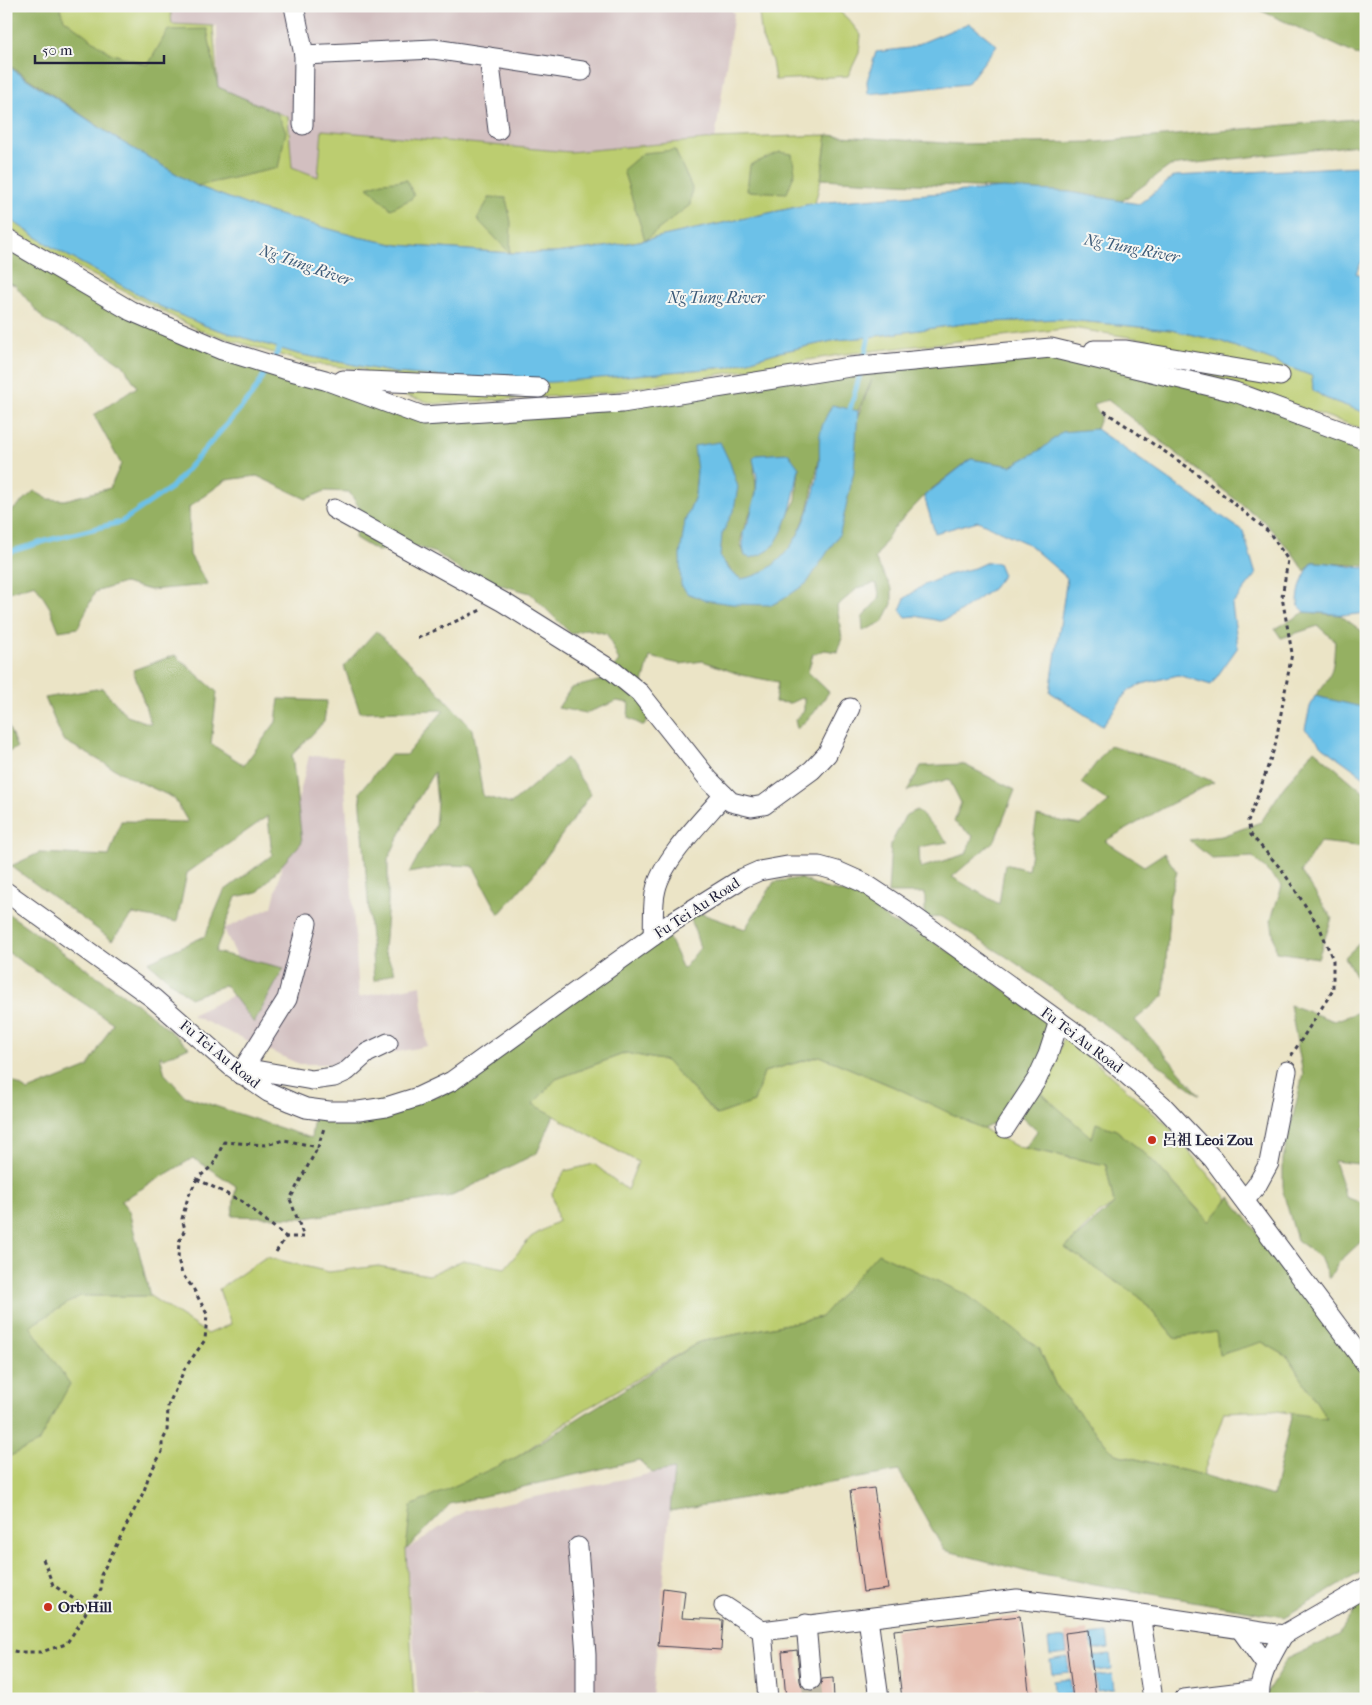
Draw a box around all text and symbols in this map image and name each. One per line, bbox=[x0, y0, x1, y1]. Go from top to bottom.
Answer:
scale bar bbox=[35, 32, 164, 64]
text: 50 m bbox=[42, 41, 73, 59]
water label: Ng Tung River bbox=[1082, 229, 1183, 267]
water label: Ng Tung River bbox=[256, 240, 356, 290]
water label: Ng Tung River bbox=[667, 288, 766, 307]
street label: Fu Tei Au Road bbox=[651, 873, 744, 942]
street label: Fu Tei Au Road bbox=[1037, 1003, 1127, 1077]
street label: Fu Tei Au Road bbox=[176, 1016, 265, 1092]
place label: 呂祖 Leoi Zou bbox=[1162, 1131, 1254, 1149]
marker: 呂祖 Leoi Zou bbox=[1146, 1134, 1158, 1146]
place label: Orb Hill bbox=[58, 1598, 113, 1616]
marker: Orb Hill bbox=[42, 1601, 54, 1613]

